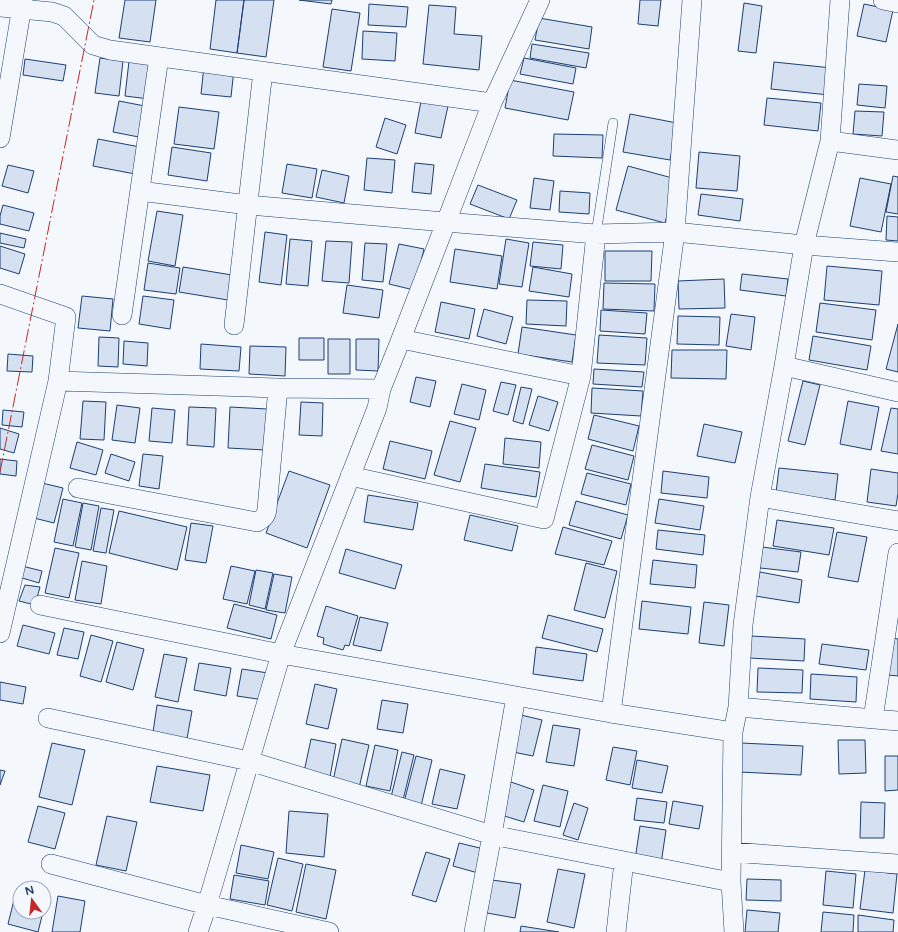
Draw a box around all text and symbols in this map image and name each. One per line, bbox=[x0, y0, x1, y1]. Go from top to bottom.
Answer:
north arrow bbox=[12, 880, 52, 920]
text: N bbox=[24, 883, 35, 898]

